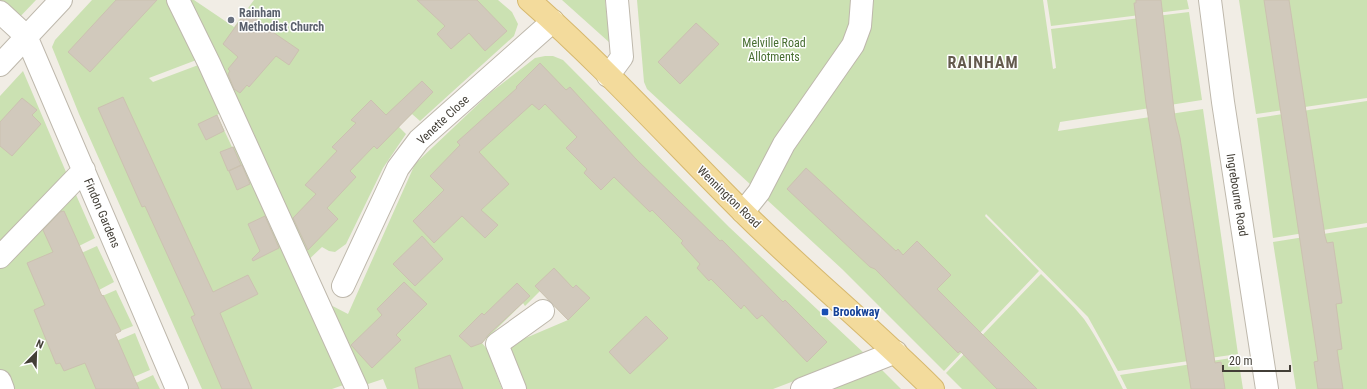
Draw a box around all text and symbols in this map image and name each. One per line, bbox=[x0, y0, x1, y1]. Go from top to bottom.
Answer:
place label: Rainham Methodist Church bbox=[239, 6, 324, 34]
marker: Rainham Methodist Church bbox=[226, 15, 236, 25]
park label: Melville Road Allotments bbox=[742, 36, 806, 64]
district label: RAINHAM bbox=[947, 53, 1019, 72]
street label: Venette Close bbox=[414, 92, 472, 148]
street label: Ingrebourne Road bbox=[1224, 153, 1250, 237]
street label: Wennington Road bbox=[694, 163, 764, 231]
street label: Findon Gardens bbox=[81, 176, 123, 250]
place label: Brookway bbox=[833, 305, 880, 319]
marker: Brookway bbox=[820, 307, 830, 317]
north arrow bbox=[16, 333, 56, 373]
text: N bbox=[34, 337, 46, 352]
scale bar bbox=[1223, 347, 1290, 373]
text: 20 m bbox=[1229, 354, 1253, 368]

